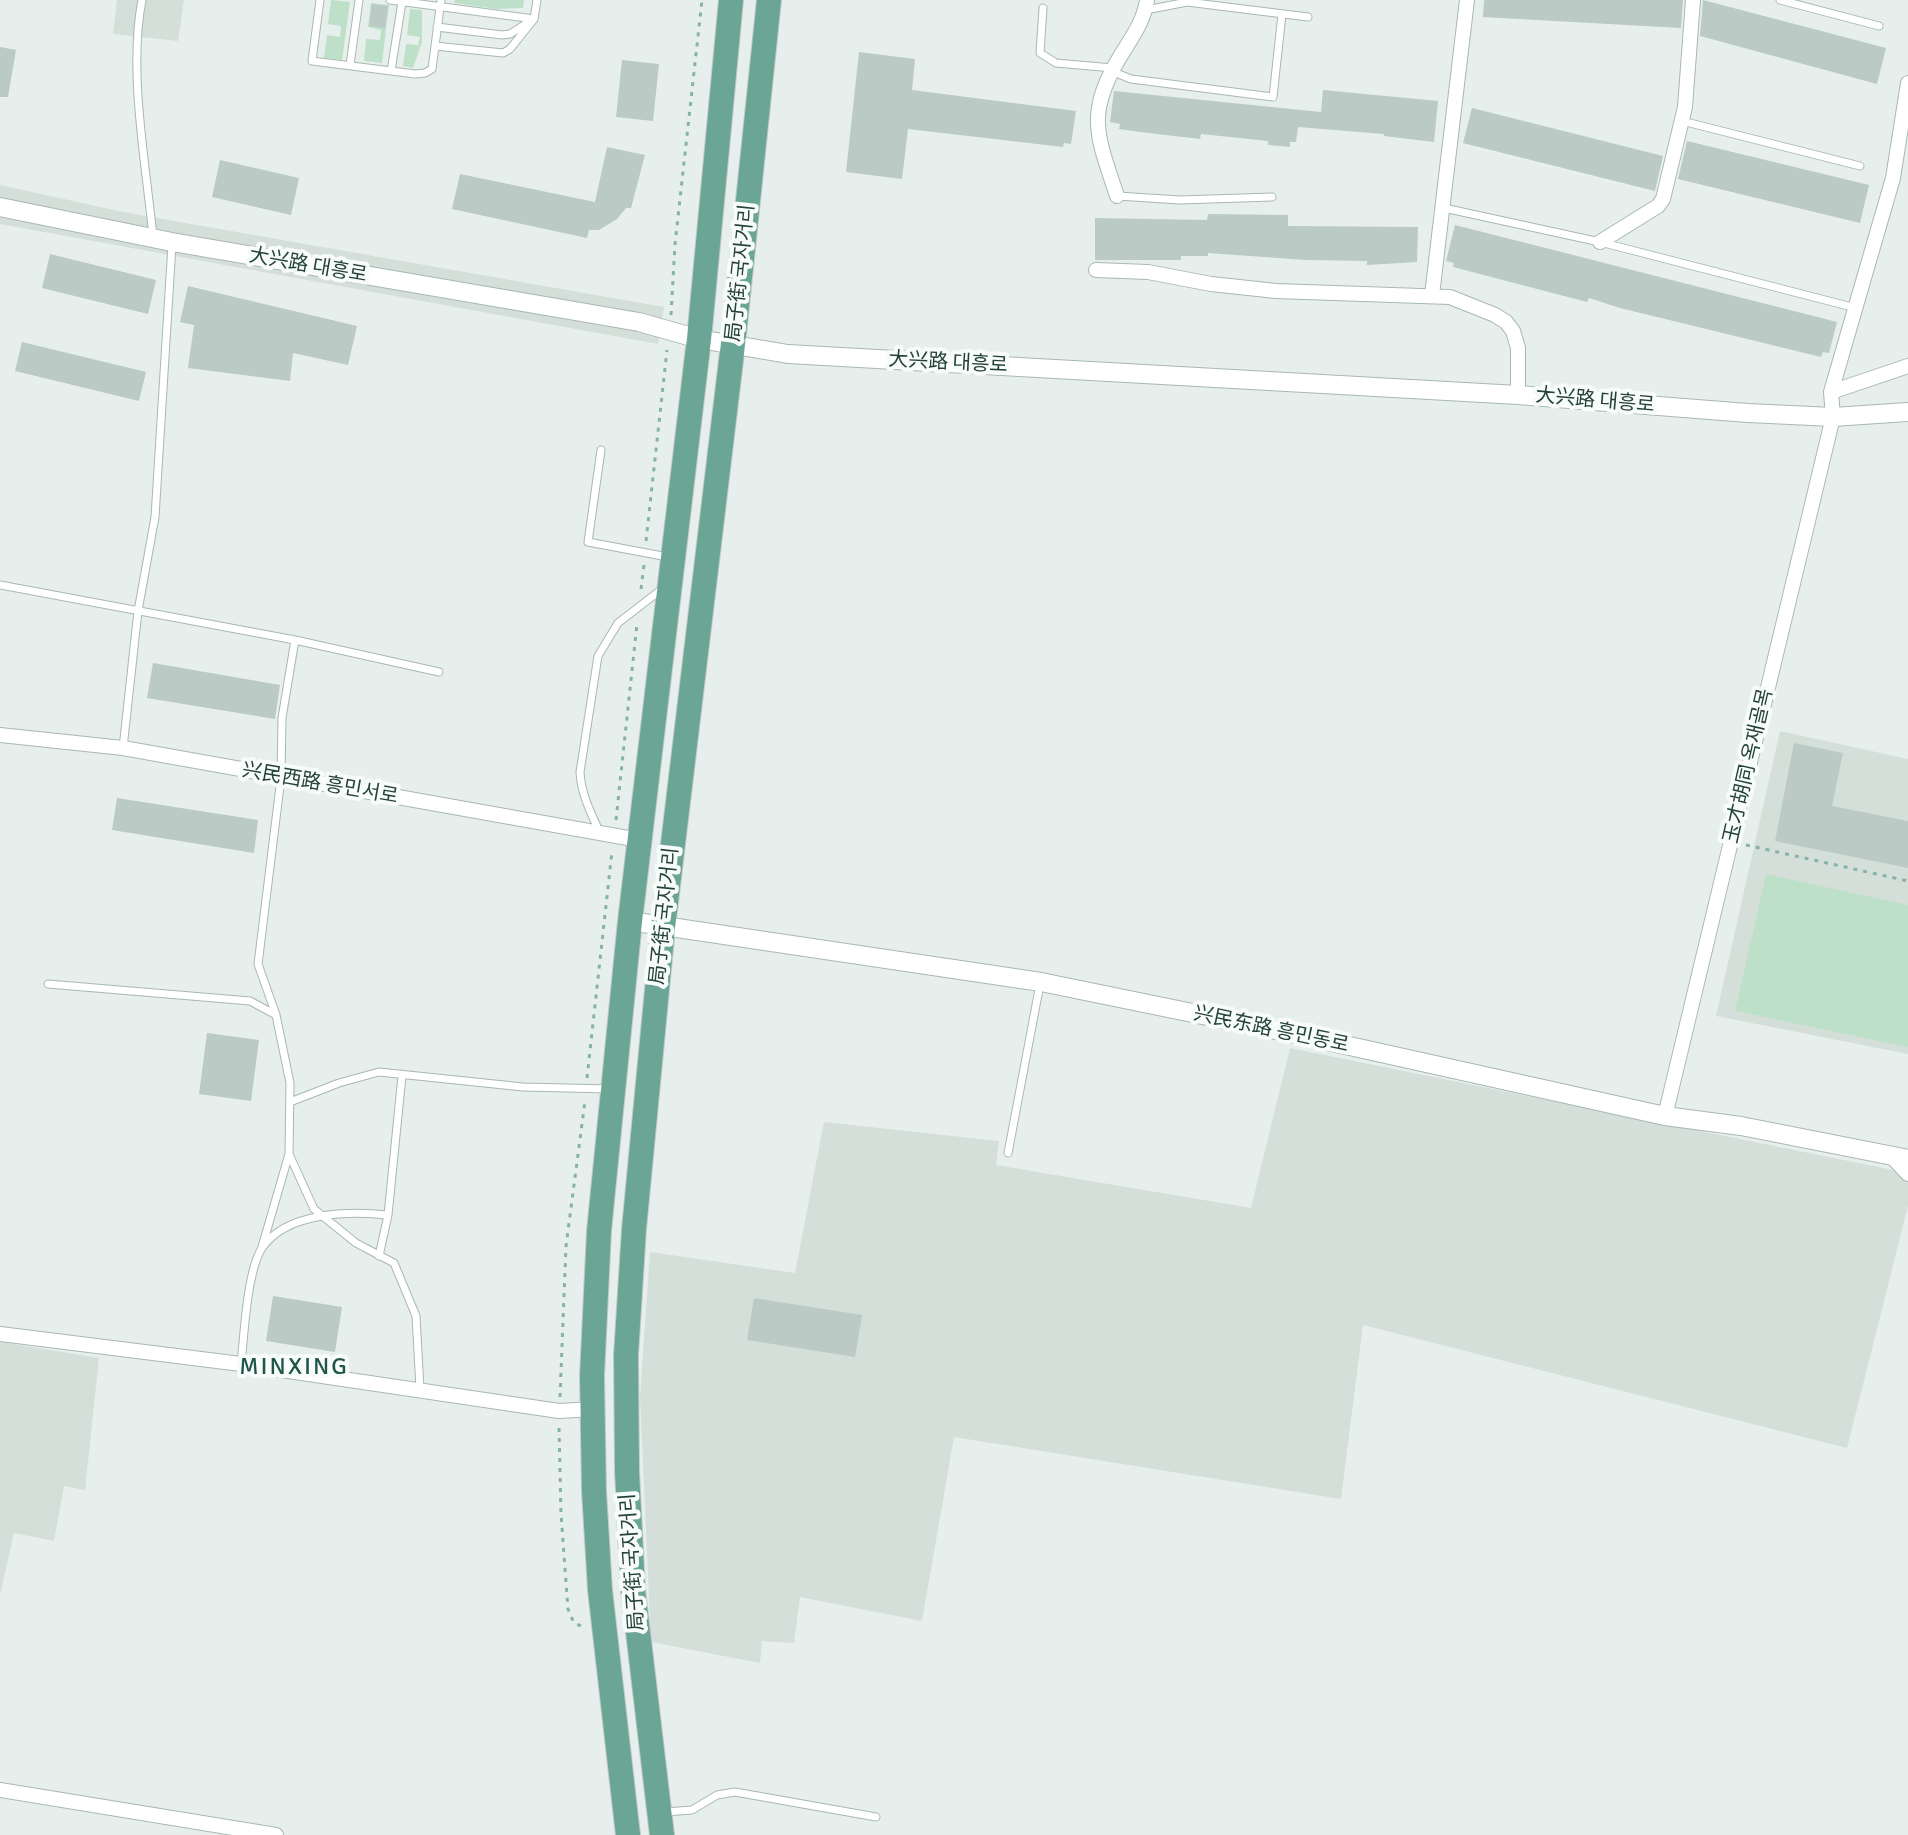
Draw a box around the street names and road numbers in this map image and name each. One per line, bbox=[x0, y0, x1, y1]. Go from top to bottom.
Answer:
street label: 局子街 국자거리 bbox=[722, 203, 760, 343]
street label: 大兴路 대흥로 bbox=[247, 244, 369, 288]
street label: 大兴路 대흥로 bbox=[888, 348, 1008, 378]
street label: 大兴路 대흥로 bbox=[1534, 384, 1656, 418]
street label: 玉才胡同 옥재골목 bbox=[1720, 686, 1778, 846]
street label: 兴民西路 흥민서로 bbox=[240, 758, 400, 810]
street label: 局子街 국자거리 bbox=[646, 846, 684, 986]
street label: 兴民东路 흥민동로 bbox=[1191, 1002, 1351, 1058]
street label: 局子街 국자거리 bbox=[616, 1492, 650, 1632]

